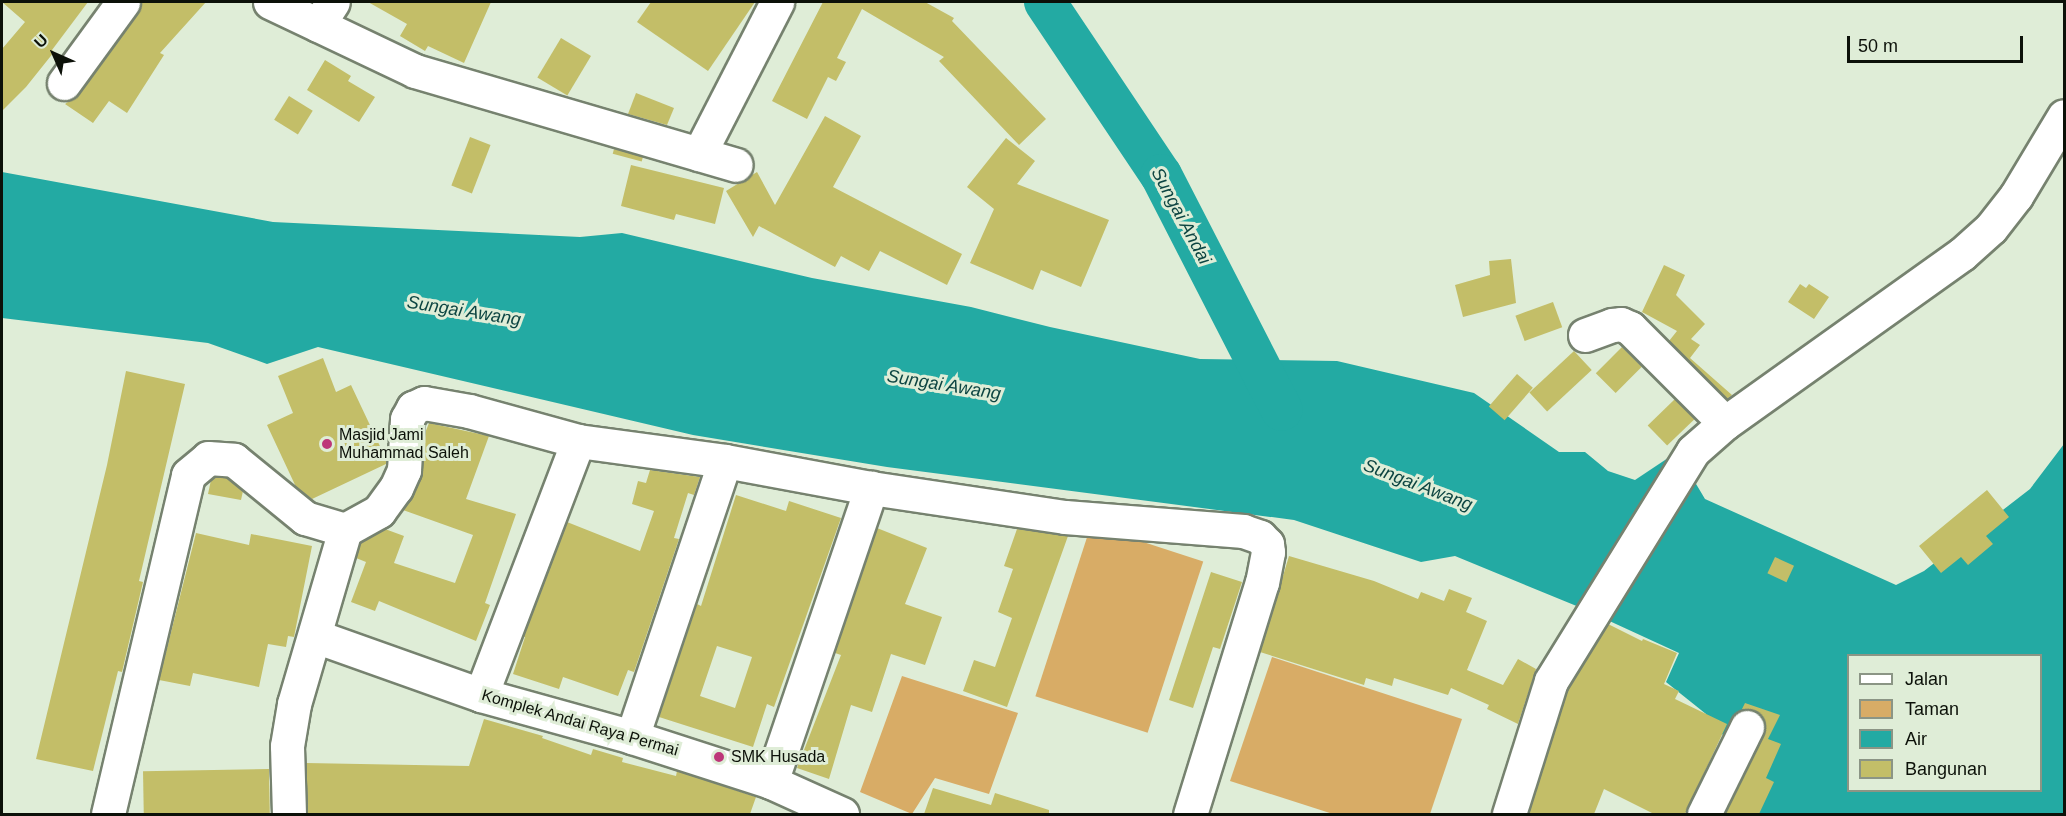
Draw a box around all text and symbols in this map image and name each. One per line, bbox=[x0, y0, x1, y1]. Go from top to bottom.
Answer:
north arrow bbox=[24, 24, 84, 84]
scale bar bbox=[1850, 24, 2026, 62]
text: U bbox=[31, 31, 51, 51]
text: 50 m bbox=[1858, 36, 1898, 56]
water label: Sungai Andai bbox=[1146, 164, 1216, 268]
water label: Sungai Awang bbox=[405, 291, 523, 331]
water label: Sungai Awang bbox=[885, 365, 1003, 405]
place label: Masjid Jami Muhammad Saleh bbox=[339, 425, 469, 463]
marker: Masjid Jami Muhammad Saleh bbox=[320, 437, 334, 451]
water label: Sungai Awang bbox=[1360, 454, 1476, 516]
legend bbox=[1847, 654, 2042, 792]
text: Jalan bbox=[1905, 669, 1948, 689]
street label: Komplek Andai Raya Permai bbox=[479, 686, 681, 760]
text: Taman bbox=[1905, 699, 1959, 719]
text: Air bbox=[1905, 729, 1927, 749]
place label: SMK Husada bbox=[731, 747, 825, 767]
marker: SMK Husada bbox=[712, 750, 726, 764]
text: Bangunan bbox=[1905, 759, 1987, 779]

